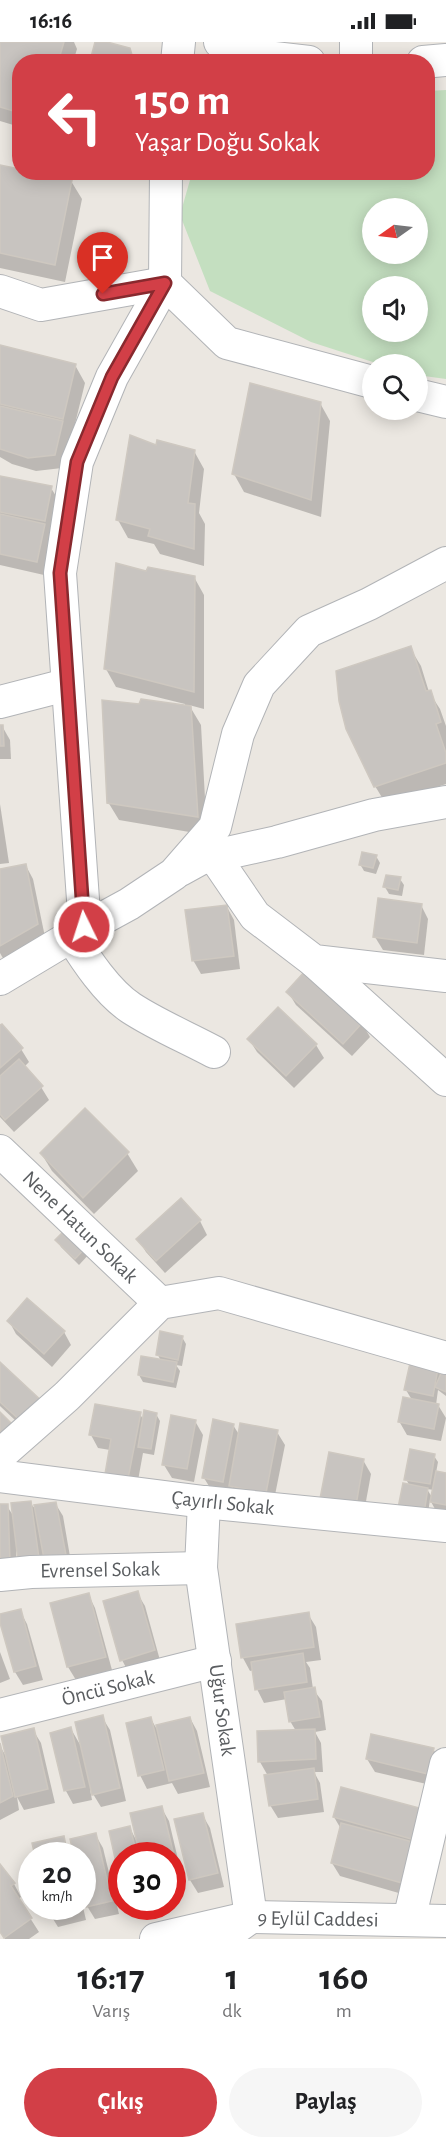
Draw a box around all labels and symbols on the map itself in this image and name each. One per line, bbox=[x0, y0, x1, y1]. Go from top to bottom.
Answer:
north arrow bbox=[362, 198, 428, 264]
pin bbox=[77, 232, 128, 294]
position arrow bbox=[52, 895, 116, 959]
street label: Nene Hatun Sokak bbox=[18, 1167, 142, 1287]
street label: Çayırlı Sokak bbox=[171, 1487, 276, 1519]
street label: Evrensel Sokak bbox=[40, 1558, 161, 1582]
street label: Uğur Sokak bbox=[205, 1663, 239, 1758]
street label: Öncü Sokak bbox=[59, 1665, 157, 1710]
speed limit sign: 30 bbox=[108, 1842, 186, 1920]
street label: 9 Eylül Caddesi bbox=[257, 1907, 379, 1931]

